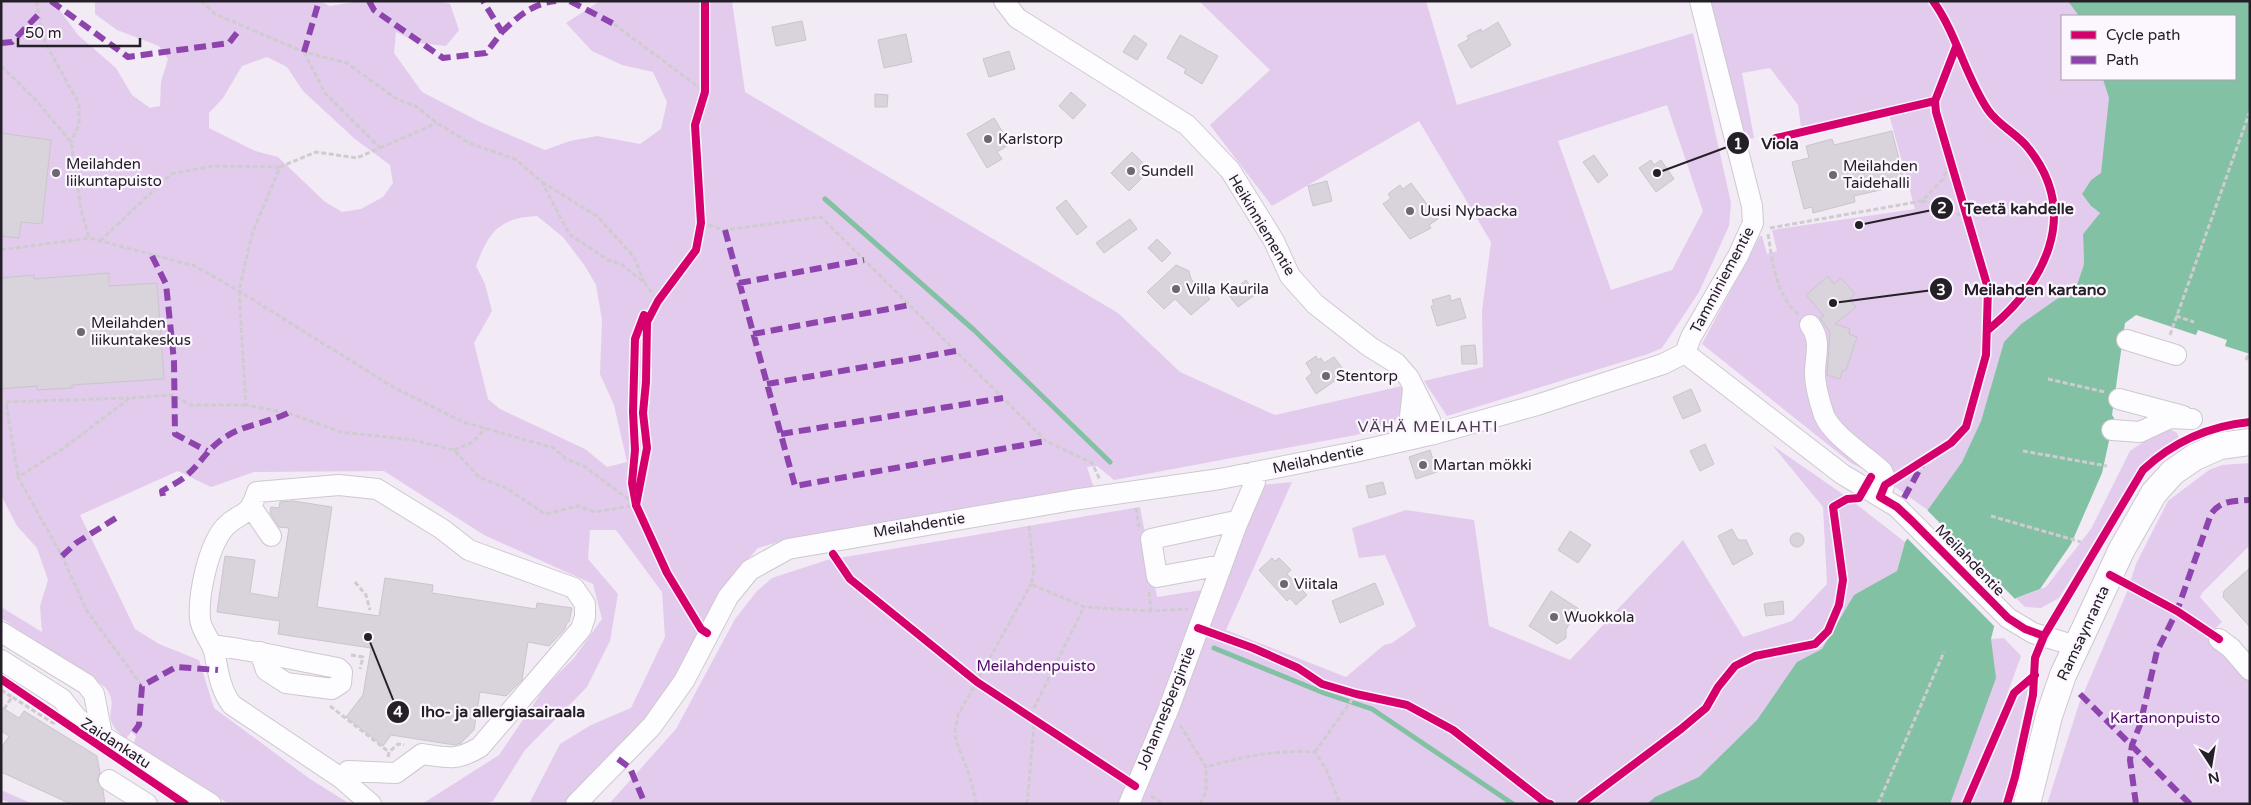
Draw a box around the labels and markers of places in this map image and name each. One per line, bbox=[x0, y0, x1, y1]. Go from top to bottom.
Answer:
callout: Viola bbox=[1726, 128, 1808, 159]
place label: Karlstorp bbox=[998, 130, 1063, 148]
marker: Karlstorp bbox=[982, 133, 994, 145]
place label: Meilahden liikuntapuisto bbox=[66, 155, 162, 190]
place label: Meilahden Taidehalli bbox=[1843, 157, 1918, 192]
place label: Sundell bbox=[1141, 162, 1194, 180]
marker: Sundell bbox=[1125, 165, 1137, 177]
marker: Meilahden liikuntapuisto bbox=[50, 167, 62, 179]
marker: Meilahden Taidehalli bbox=[1827, 169, 1839, 181]
callout: Teetä kahdelle bbox=[1929, 192, 2084, 223]
place label: Uusi Nybacka bbox=[1420, 202, 1517, 220]
marker: Uusi Nybacka bbox=[1404, 205, 1416, 217]
callout: Meilahden kartano bbox=[1929, 274, 2116, 305]
place label: Villa Kaurila bbox=[1186, 280, 1269, 298]
marker: Villa Kaurila bbox=[1170, 283, 1182, 295]
place label: Meilahden liikuntakeskus bbox=[91, 314, 191, 349]
marker: Meilahden liikuntakeskus bbox=[75, 326, 87, 338]
place label: Stentorp bbox=[1336, 367, 1398, 385]
marker: Stentorp bbox=[1320, 370, 1332, 382]
place label: Martan mökki bbox=[1433, 456, 1532, 474]
marker: Martan mökki bbox=[1417, 459, 1429, 471]
place label: Viitala bbox=[1294, 575, 1338, 593]
marker: Viitala bbox=[1278, 578, 1290, 590]
place label: Wuokkola bbox=[1564, 608, 1634, 626]
marker: Wuokkola bbox=[1548, 611, 1560, 623]
callout: Iho- ja allergiasairaala bbox=[385, 696, 595, 727]

